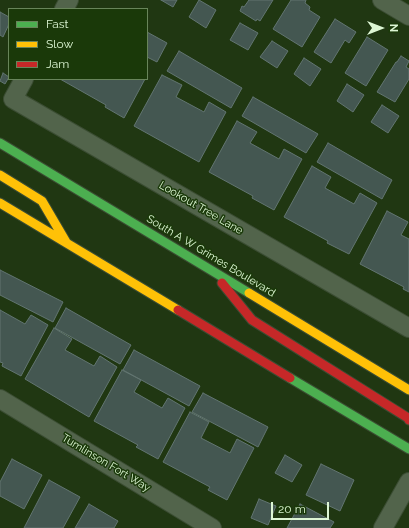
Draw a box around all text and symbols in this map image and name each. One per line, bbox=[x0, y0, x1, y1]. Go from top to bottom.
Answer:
legend bbox=[8, 8, 148, 80]
north arrow bbox=[361, 8, 401, 48]
text: Fast bbox=[46, 17, 69, 31]
text: N bbox=[387, 24, 400, 32]
text: Slow bbox=[46, 37, 73, 51]
text: Jam bbox=[46, 57, 69, 71]
street label: Lookout Tree Lane bbox=[157, 179, 245, 237]
street label: South A W Grimes Boulevard bbox=[144, 212, 278, 300]
street label: Tumlinson Fort Way bbox=[59, 431, 153, 495]
scale bar bbox=[273, 494, 331, 520]
text: 20 m bbox=[278, 502, 306, 516]

